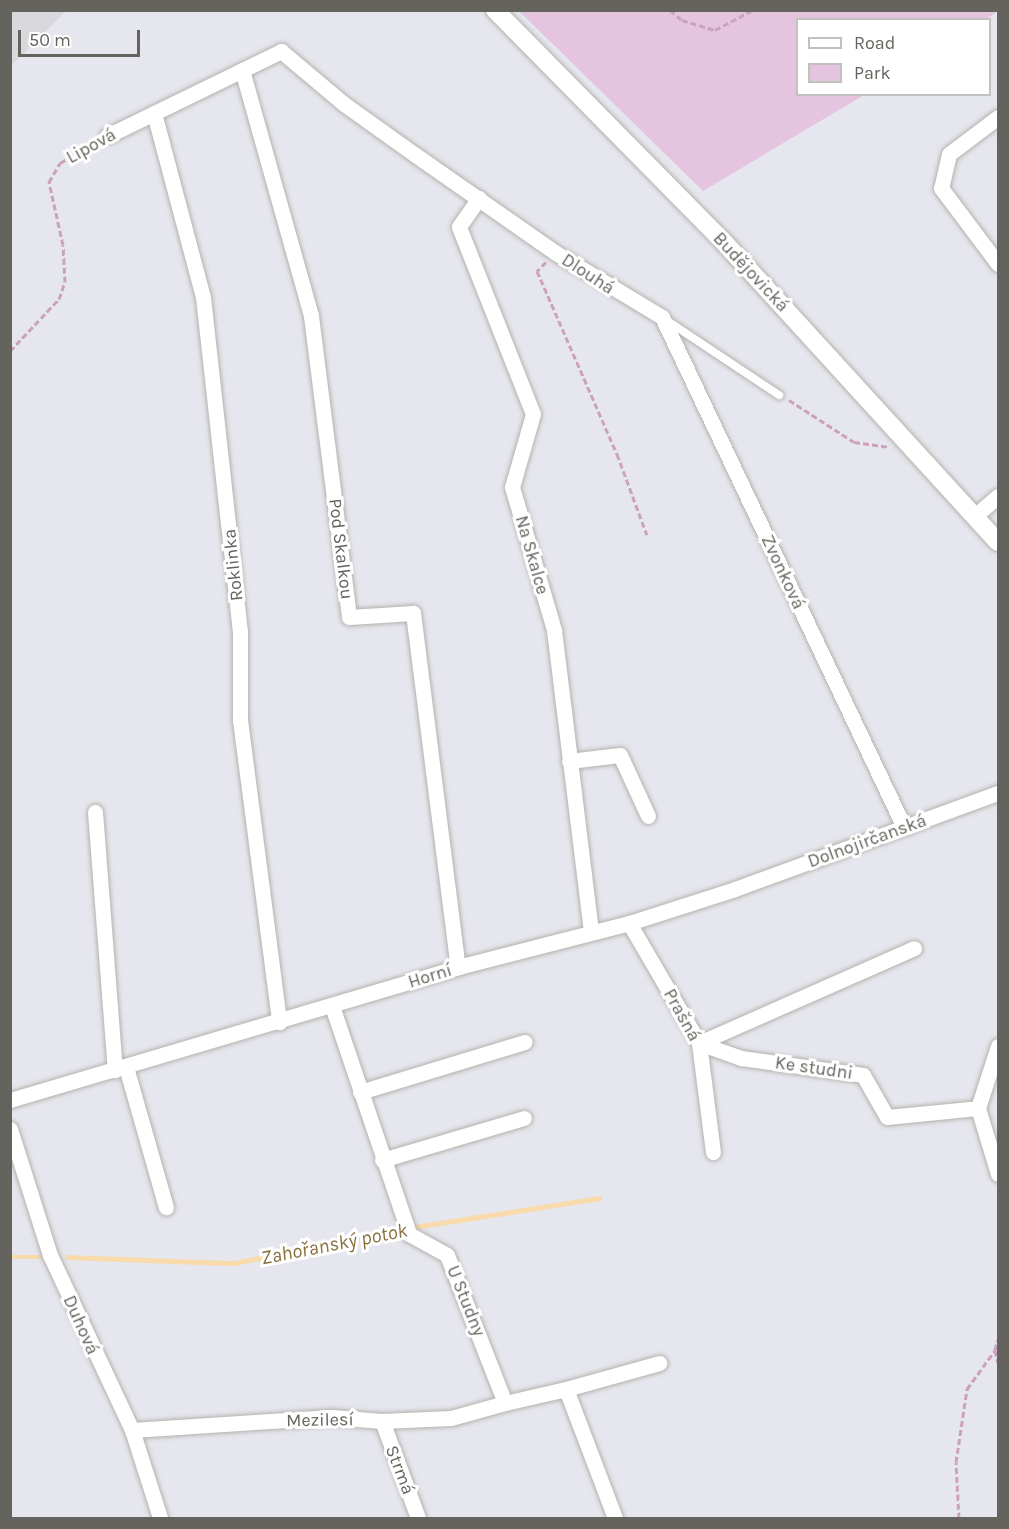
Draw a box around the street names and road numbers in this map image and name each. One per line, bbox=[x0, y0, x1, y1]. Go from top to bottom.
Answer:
street label: Lipová bbox=[63, 124, 119, 168]
street label: Budějovická bbox=[709, 228, 793, 316]
street label: Dlouhá bbox=[558, 249, 618, 299]
street label: Pod Skalkou bbox=[324, 497, 358, 601]
street label: Na Skalce bbox=[510, 513, 554, 597]
street label: Roklinka bbox=[218, 528, 248, 602]
street label: Zvonková bbox=[756, 531, 810, 613]
street label: Dolnojirčanská bbox=[805, 810, 929, 872]
street label: Horní bbox=[406, 959, 454, 993]
street label: Prašná bbox=[659, 985, 705, 1045]
street label: Ke studni bbox=[774, 1052, 854, 1084]
street label: U Studny bbox=[442, 1262, 490, 1340]
street label: Duhová bbox=[58, 1292, 104, 1358]
street label: Mezilesí bbox=[286, 1409, 354, 1431]
street label: Strmá bbox=[381, 1442, 419, 1498]

